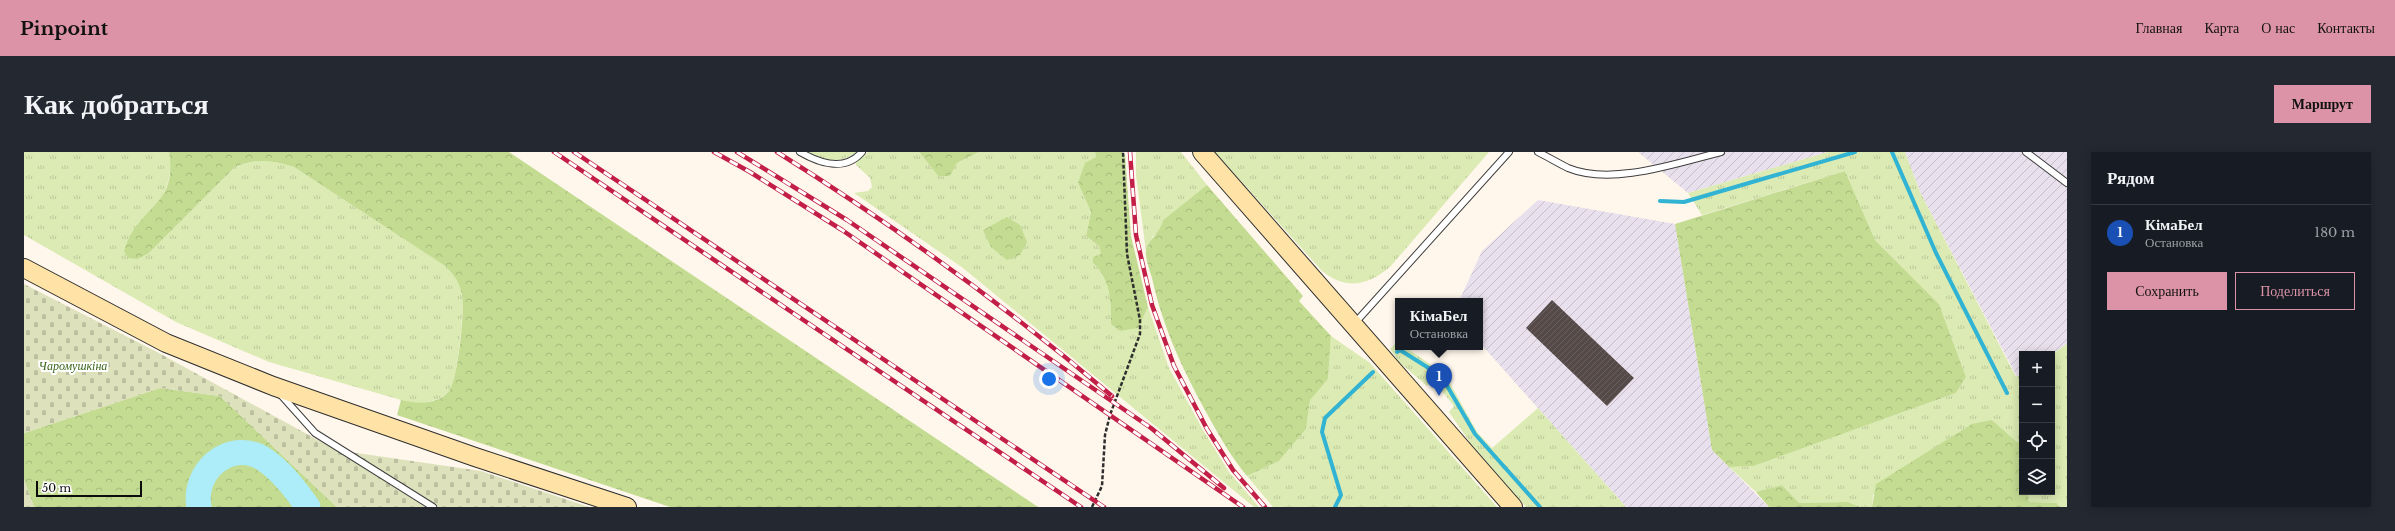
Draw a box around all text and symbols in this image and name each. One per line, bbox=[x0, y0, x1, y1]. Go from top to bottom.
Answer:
text: Pinpoint bbox=[20, 17, 108, 40]
text: Главная bbox=[2135, 19, 2182, 37]
text: Карта bbox=[2204, 19, 2239, 37]
text: О нас bbox=[2261, 19, 2295, 37]
text: Контакты bbox=[2317, 19, 2375, 37]
button: Маршрут bbox=[2274, 85, 2371, 123]
text: Как добраться bbox=[24, 87, 209, 122]
text: Рядом bbox=[2107, 168, 2155, 189]
text: КімаБел bbox=[2145, 215, 2203, 234]
text: 1 bbox=[2117, 224, 2123, 241]
text: 180 m bbox=[2314, 224, 2355, 241]
text: Остановка bbox=[2145, 234, 2203, 251]
button: Сохранить bbox=[2107, 272, 2227, 310]
button: Поделиться bbox=[2235, 272, 2355, 310]
popup bbox=[1395, 298, 1483, 350]
text: КімаБел bbox=[1410, 306, 1468, 325]
text: Остановка bbox=[1410, 325, 1468, 342]
map controls bbox=[2019, 351, 2055, 495]
button: + bbox=[2019, 351, 2055, 387]
park label: Чаромушкіна bbox=[39, 358, 107, 373]
pin: 1 bbox=[1426, 363, 1452, 396]
your location bbox=[1039, 369, 1059, 389]
button: − bbox=[2019, 387, 2055, 423]
button: locate bbox=[2019, 423, 2055, 459]
button: layers bbox=[2019, 459, 2055, 495]
scale bar bbox=[36, 479, 142, 498]
text: 50 m bbox=[42, 481, 71, 495]

